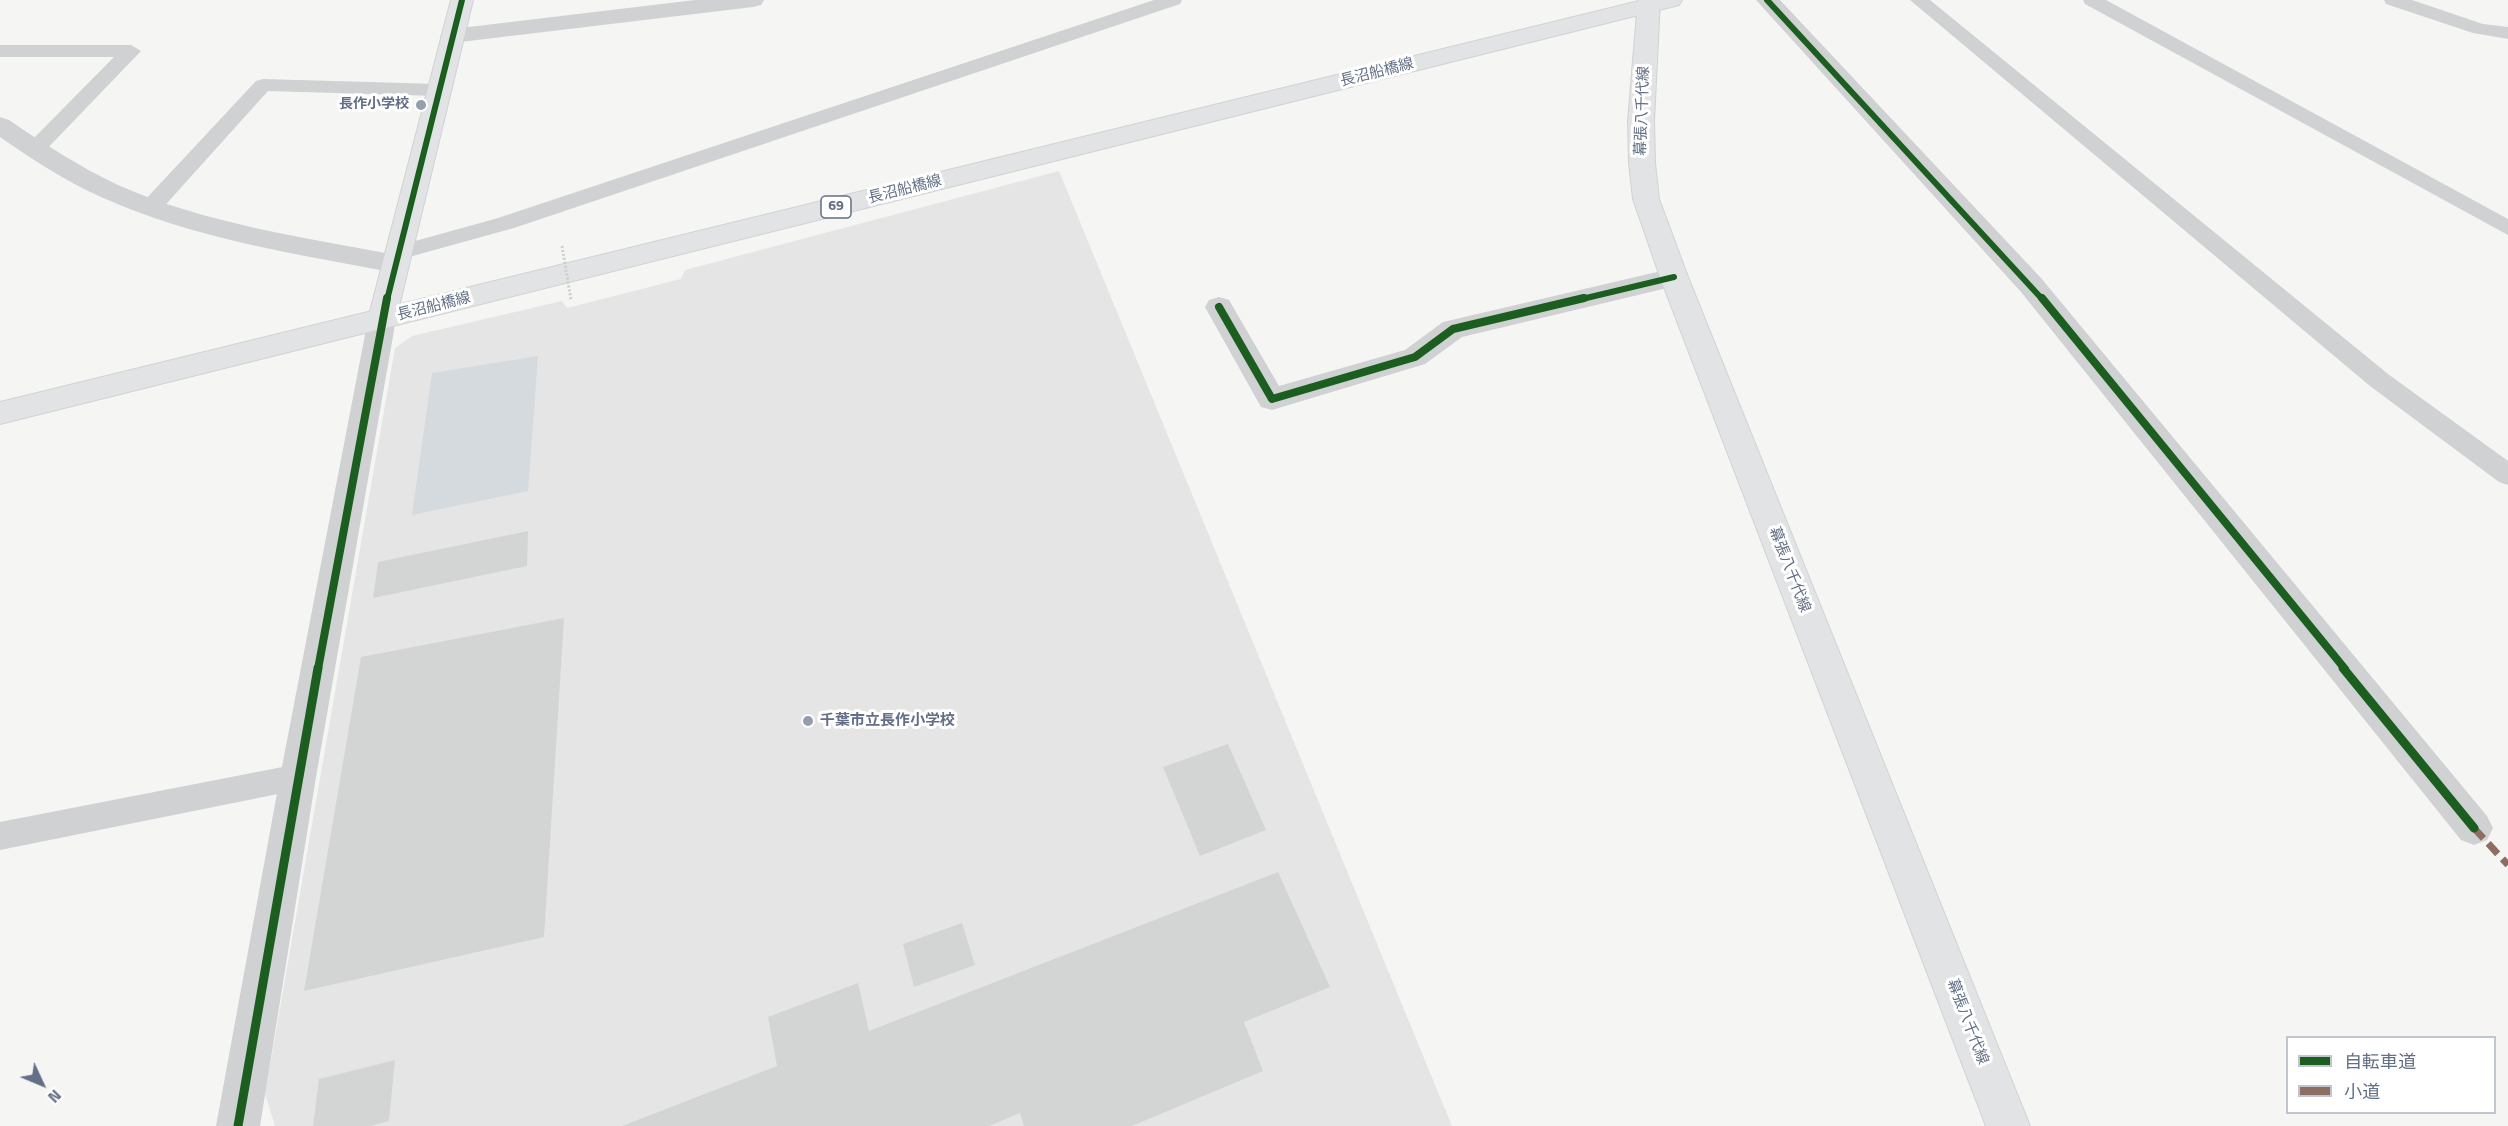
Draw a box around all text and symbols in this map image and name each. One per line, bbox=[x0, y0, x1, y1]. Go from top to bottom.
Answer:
street label: 長沼船橋線 bbox=[1338, 55, 1416, 91]
street label: 幕張八千代線 bbox=[1632, 66, 1654, 156]
place label: 長作小学校 bbox=[339, 97, 409, 113]
marker: 長作小学校 bbox=[414, 98, 428, 112]
street label: 長沼船橋線 bbox=[866, 172, 944, 208]
road number: 69 bbox=[821, 196, 851, 218]
street label: 長沼船橋線 bbox=[395, 289, 473, 325]
street label: 幕張八千代線 bbox=[1764, 525, 1814, 615]
place label: 千葉市立長作小学校 bbox=[820, 712, 955, 730]
marker: 千葉市立長作小学校 bbox=[801, 714, 815, 728]
street label: 幕張八千代線 bbox=[1942, 977, 1992, 1067]
legend bbox=[2286, 1036, 2496, 1114]
text: 自転車道 bbox=[2344, 1048, 2416, 1075]
north arrow bbox=[12, 1054, 72, 1114]
text: 小道 bbox=[2344, 1078, 2380, 1105]
text: N bbox=[42, 1084, 67, 1109]

